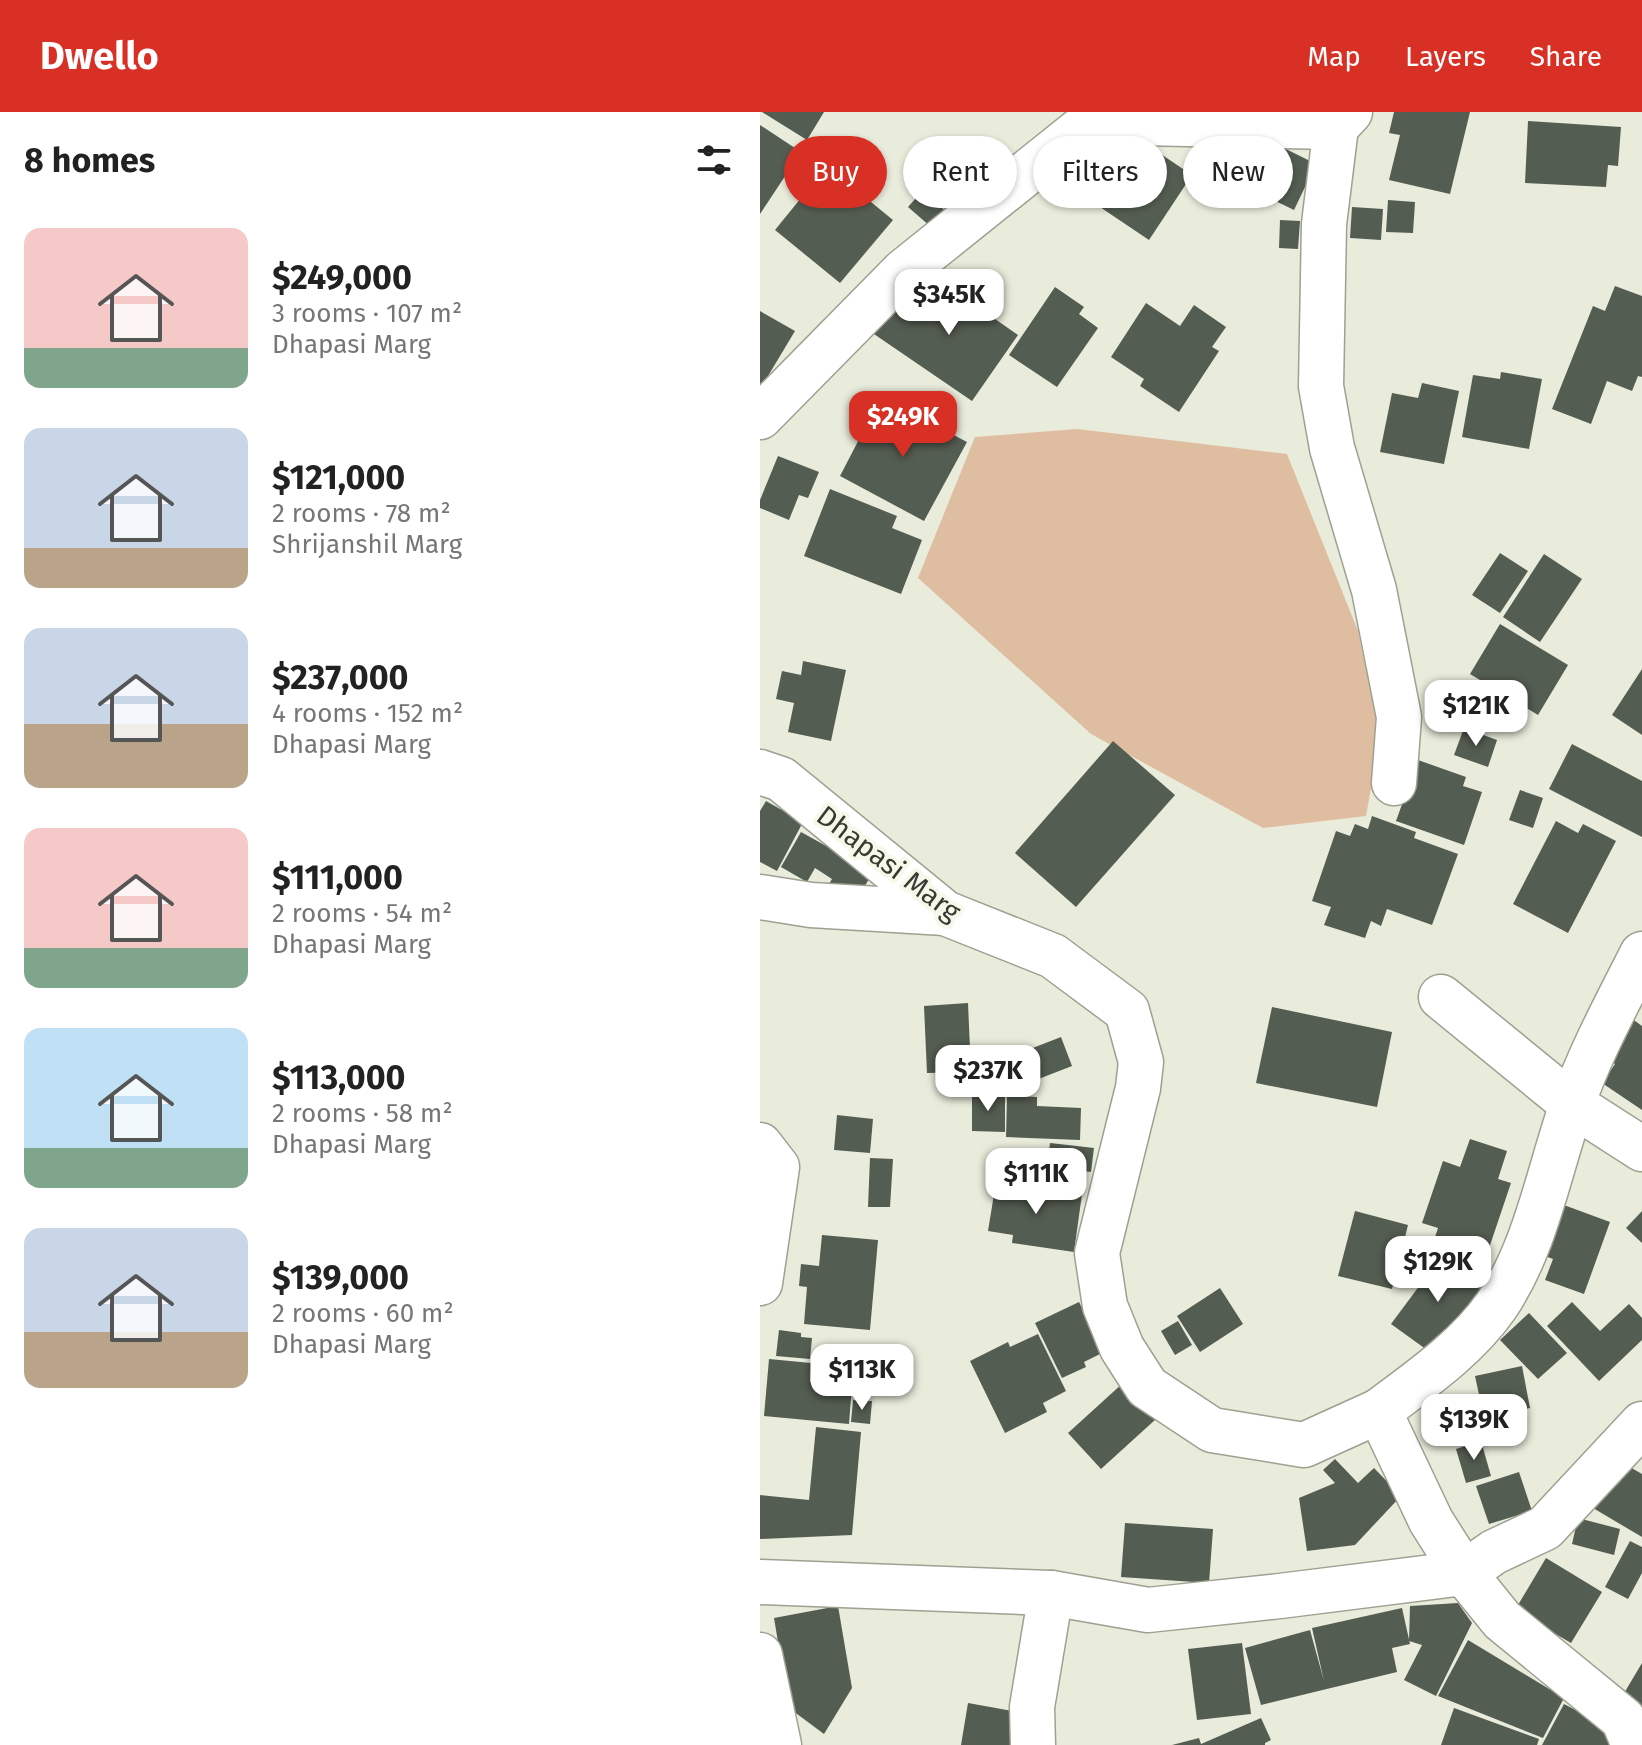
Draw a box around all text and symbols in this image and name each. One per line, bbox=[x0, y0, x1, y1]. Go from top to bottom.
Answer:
text: Dwello bbox=[40, 33, 159, 79]
text: Map bbox=[1307, 40, 1361, 73]
text: Layers bbox=[1405, 40, 1486, 73]
text: Share bbox=[1530, 40, 1602, 73]
chip: Buy bbox=[784, 136, 887, 208]
chip: Rent bbox=[903, 136, 1017, 208]
chip: Filters bbox=[1033, 136, 1167, 208]
chip: New bbox=[1183, 136, 1293, 208]
icon: filters bbox=[692, 138, 736, 182]
text: 8 homes bbox=[24, 140, 155, 181]
text: $249,000 bbox=[272, 257, 412, 298]
icon: home bbox=[88, 260, 184, 356]
pin: $345K bbox=[893, 269, 1005, 337]
text: $345K bbox=[913, 279, 985, 310]
text: 3 rooms · 107 m² bbox=[272, 298, 462, 329]
text: Dhapasi Marg bbox=[272, 329, 431, 360]
pin: $249K bbox=[847, 391, 959, 459]
text: $249K bbox=[867, 401, 939, 432]
text: $121,000 bbox=[272, 457, 405, 498]
icon: home bbox=[88, 460, 184, 556]
text: 2 rooms · 78 m² bbox=[272, 498, 451, 529]
text: Shrijanshil Marg bbox=[272, 529, 462, 560]
text: $237,000 bbox=[272, 657, 409, 698]
icon: home bbox=[88, 660, 184, 756]
pin: $121K bbox=[1420, 680, 1532, 748]
text: $121K bbox=[1443, 690, 1509, 721]
text: 4 rooms · 152 m² bbox=[272, 698, 463, 729]
text: Dhapasi Marg bbox=[272, 729, 431, 760]
street label: Dhapasi Marg bbox=[810, 799, 967, 928]
text: $111,000 bbox=[272, 857, 403, 898]
icon: home bbox=[88, 860, 184, 956]
text: 2 rooms · 54 m² bbox=[272, 898, 452, 929]
text: Dhapasi Marg bbox=[272, 929, 431, 960]
pin: $237K bbox=[932, 1045, 1044, 1113]
text: $237K bbox=[953, 1055, 1023, 1086]
text: $113,000 bbox=[272, 1057, 405, 1098]
icon: home bbox=[88, 1060, 184, 1156]
text: 2 rooms · 58 m² bbox=[272, 1098, 453, 1129]
text: Dhapasi Marg bbox=[272, 1129, 431, 1160]
pin: $111K bbox=[980, 1148, 1092, 1216]
text: $111K bbox=[1003, 1158, 1069, 1189]
pin: $129K bbox=[1382, 1236, 1494, 1304]
text: $129K bbox=[1403, 1246, 1473, 1277]
text: $139,000 bbox=[272, 1257, 409, 1298]
icon: home bbox=[88, 1260, 184, 1356]
text: 2 rooms · 60 m² bbox=[272, 1298, 454, 1329]
text: Dhapasi Marg bbox=[272, 1329, 431, 1360]
pin: $113K bbox=[806, 1344, 918, 1412]
text: $113K bbox=[829, 1354, 895, 1385]
pin: $139K bbox=[1418, 1394, 1530, 1462]
text: $139K bbox=[1439, 1404, 1509, 1435]

